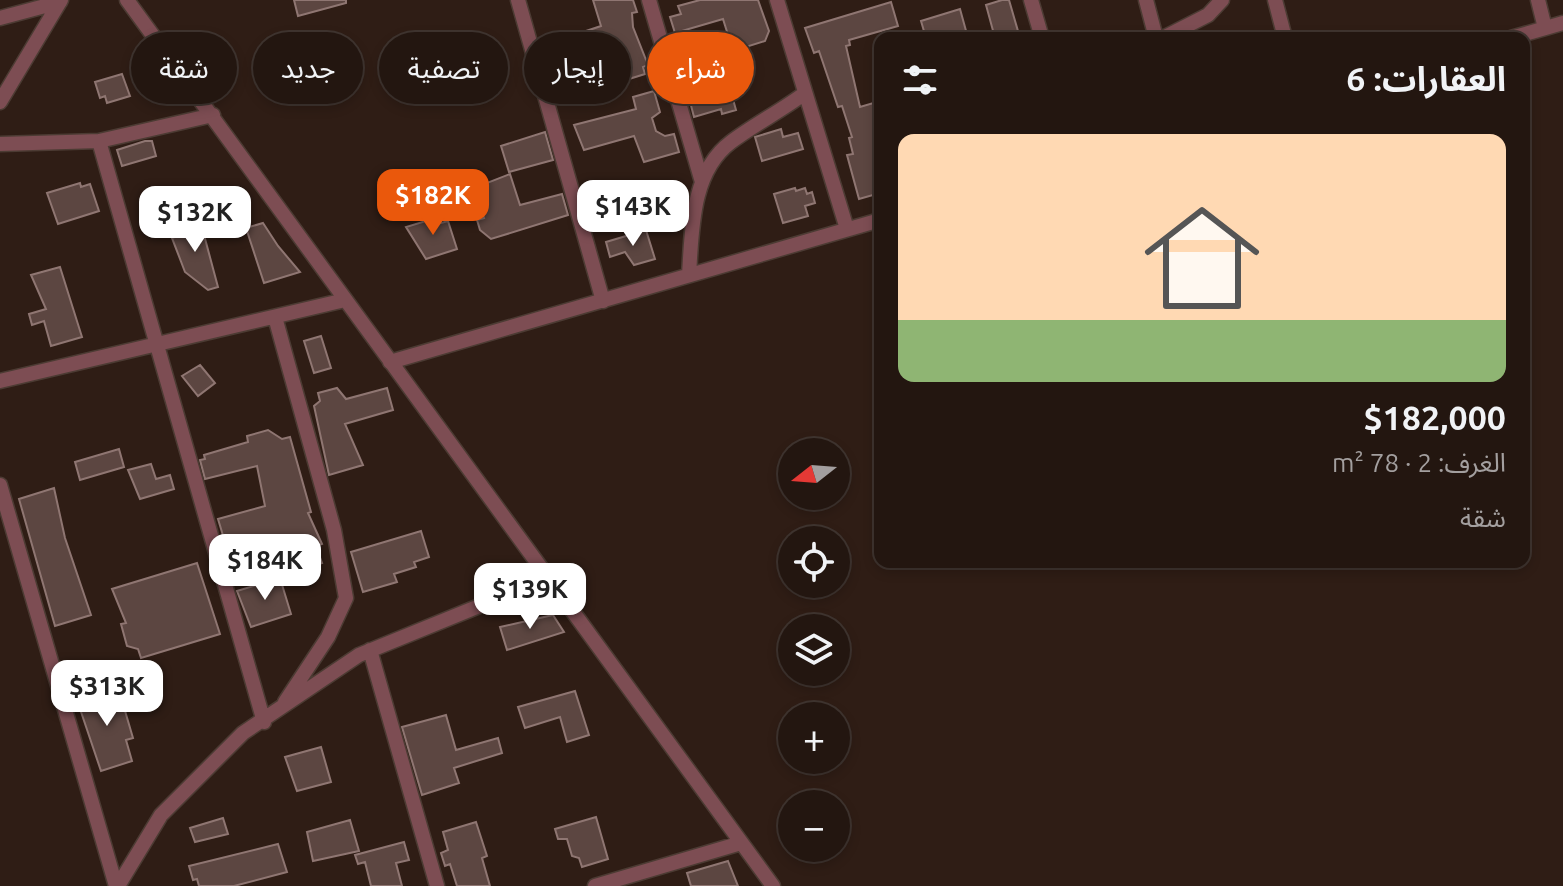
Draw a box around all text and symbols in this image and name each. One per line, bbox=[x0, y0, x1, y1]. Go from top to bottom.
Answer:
chip: شقة bbox=[131, 32, 237, 104]
chip: جديد bbox=[253, 32, 363, 104]
chip: تصفية bbox=[379, 32, 508, 104]
chip: إيجار bbox=[524, 32, 631, 104]
chip: شراء bbox=[647, 32, 754, 104]
icon: filters bbox=[898, 58, 942, 102]
text: العقارات: 6 bbox=[1346, 59, 1506, 97]
pin: $182K bbox=[377, 169, 489, 237]
text: $182K bbox=[395, 180, 471, 209]
pin: $143K bbox=[577, 180, 689, 248]
pin: $132K bbox=[139, 186, 251, 254]
icon: home bbox=[1130, 186, 1274, 330]
text: $143K bbox=[595, 191, 671, 220]
text: $132K bbox=[157, 197, 233, 226]
text: $182,000 bbox=[1363, 398, 1506, 436]
north arrow bbox=[778, 438, 850, 510]
map controls bbox=[778, 438, 850, 862]
text: الغرف: 2 · 78 m² bbox=[1332, 448, 1506, 477]
text: شقة bbox=[1460, 503, 1506, 532]
button: locate bbox=[778, 526, 850, 598]
pin: $184K bbox=[209, 534, 321, 602]
text: $184K bbox=[227, 545, 303, 574]
pin: $139K bbox=[474, 563, 586, 631]
text: $139K bbox=[492, 574, 568, 603]
button: layers bbox=[778, 614, 850, 686]
pin: $313K bbox=[51, 660, 163, 728]
text: $313K bbox=[69, 671, 145, 700]
button: + bbox=[778, 702, 850, 774]
button: − bbox=[778, 790, 850, 862]

